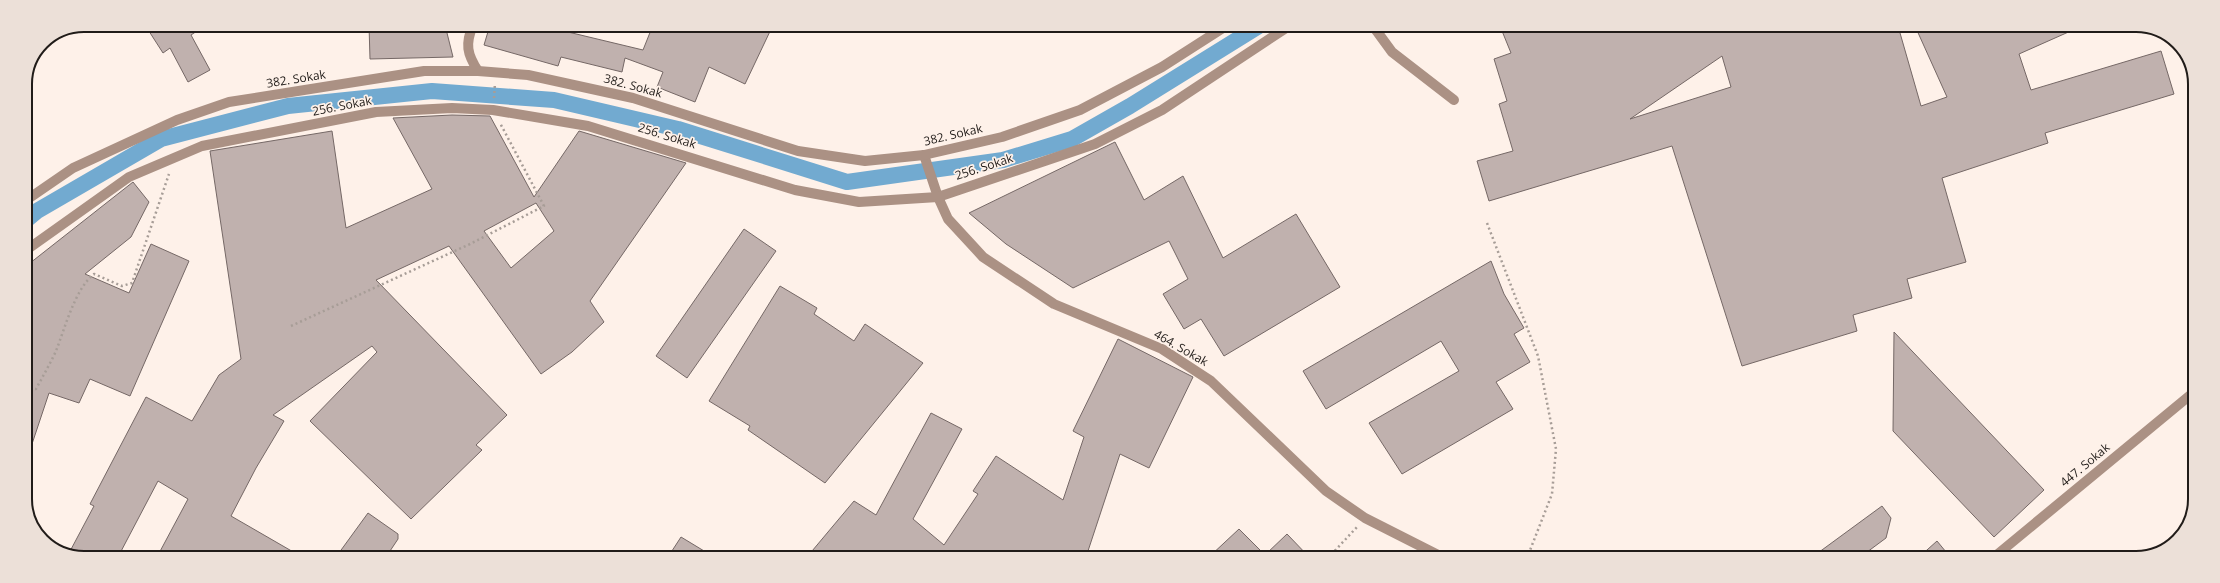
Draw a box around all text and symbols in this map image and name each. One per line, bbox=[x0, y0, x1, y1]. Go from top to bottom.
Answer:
street label: 382. Sokak bbox=[265, 65, 328, 92]
street label: 382. Sokak bbox=[602, 70, 665, 102]
street label: 256. Sokak bbox=[311, 91, 374, 120]
street label: 256. Sokak bbox=[636, 119, 699, 153]
street label: 382. Sokak bbox=[922, 119, 985, 150]
street label: 256. Sokak bbox=[953, 149, 1016, 184]
street label: 464. Sokak bbox=[1151, 325, 1212, 370]
street label: 447. Sokak bbox=[2056, 438, 2114, 490]

